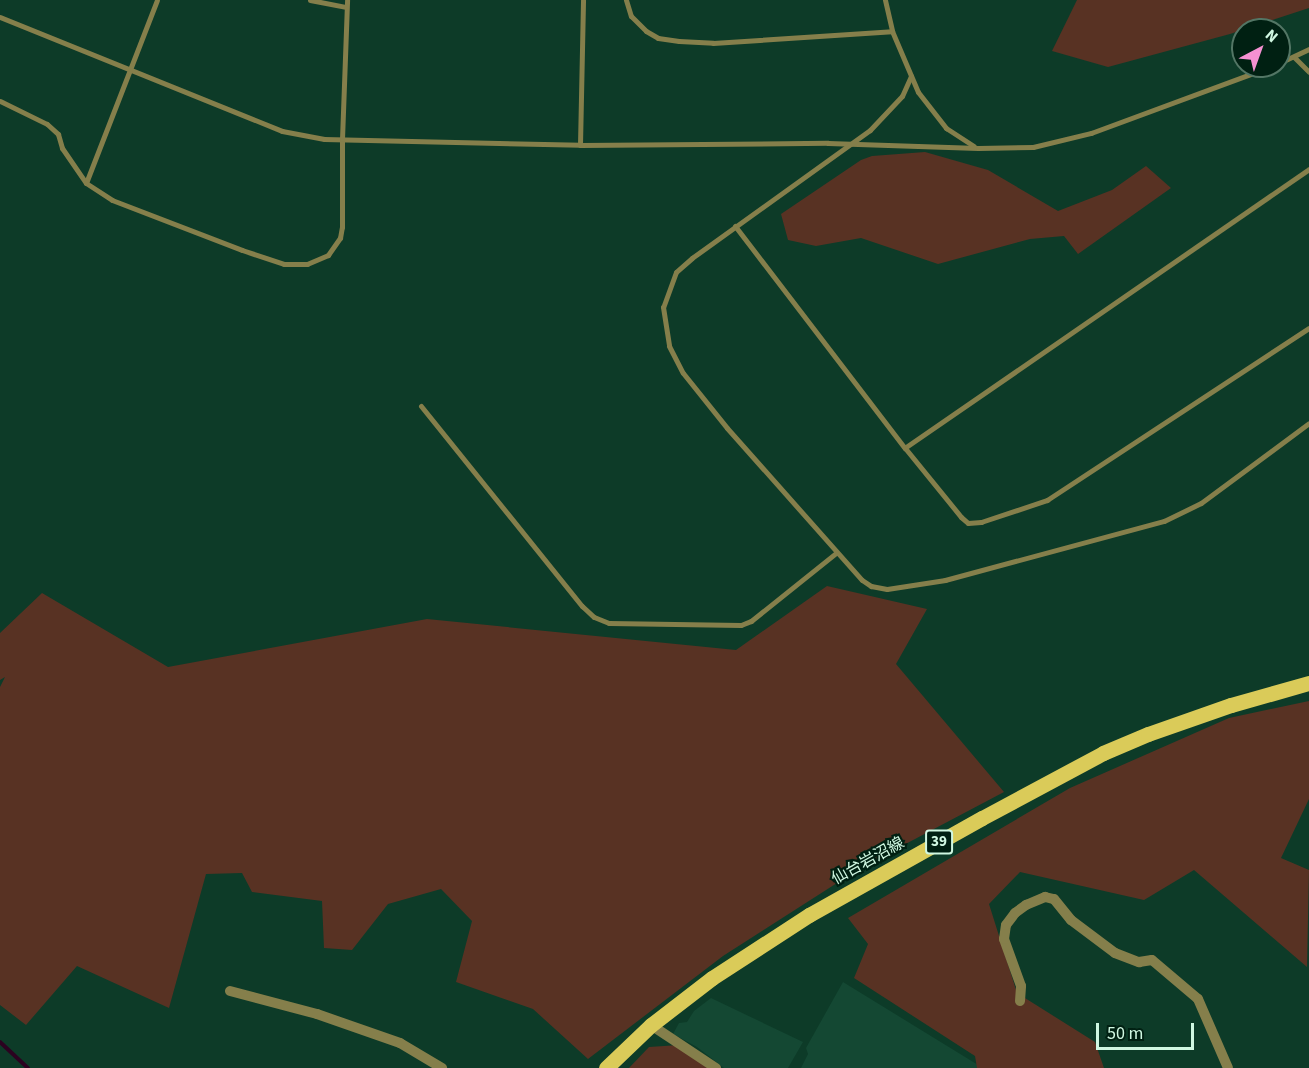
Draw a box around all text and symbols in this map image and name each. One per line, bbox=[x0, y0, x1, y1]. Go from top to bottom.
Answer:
north arrow bbox=[1231, 18, 1291, 78]
text: N bbox=[1260, 24, 1283, 48]
road number: 39 bbox=[924, 830, 954, 854]
street label: 仙台岩沼線 bbox=[828, 833, 908, 889]
scale bar bbox=[1099, 1011, 1196, 1049]
text: 50 m bbox=[1107, 1021, 1143, 1046]

